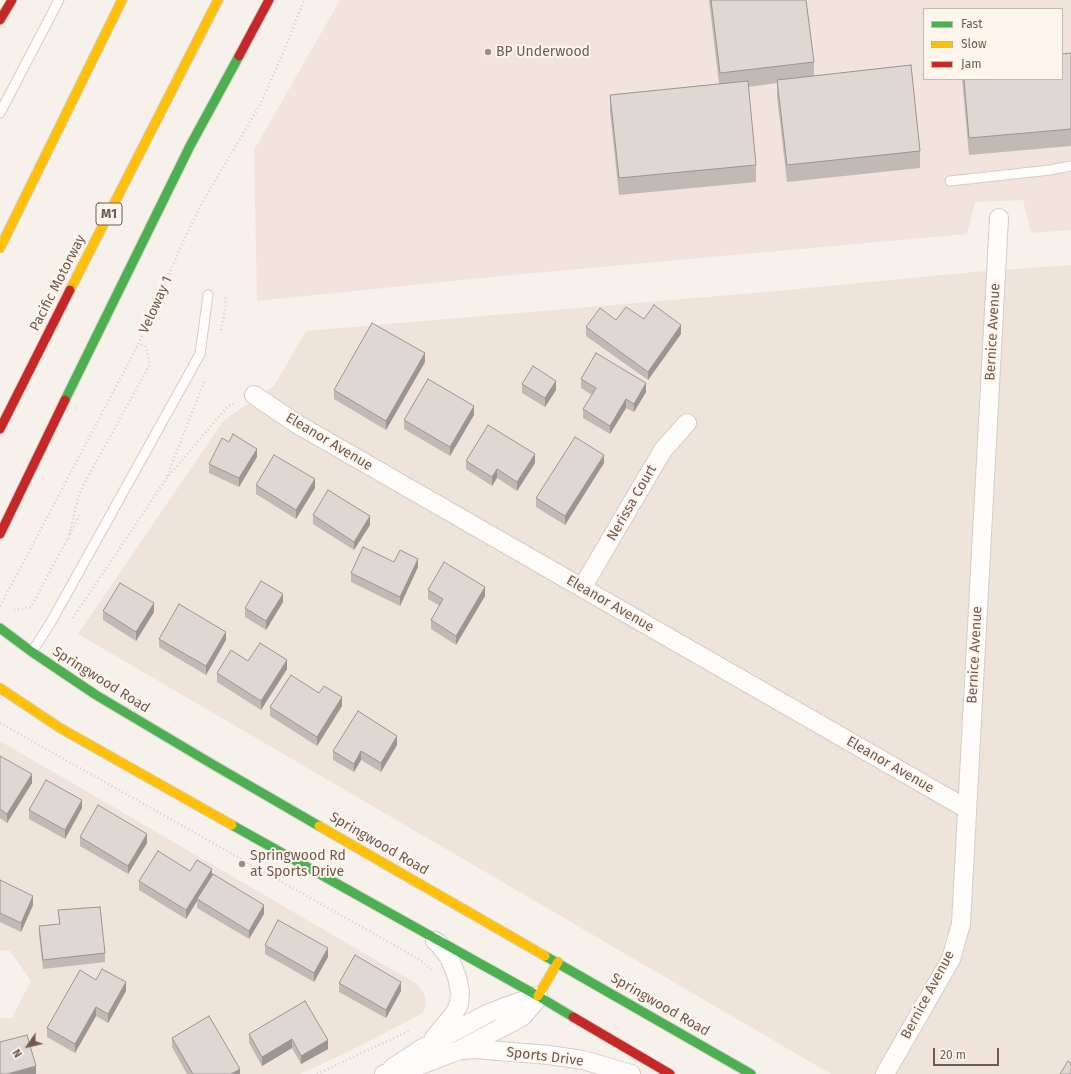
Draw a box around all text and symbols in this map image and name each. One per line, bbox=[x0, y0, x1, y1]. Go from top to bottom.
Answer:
legend bbox=[923, 8, 1063, 80]
text: Fast bbox=[961, 17, 983, 31]
text: Slow bbox=[961, 37, 987, 51]
place label: BP Underwood bbox=[496, 44, 590, 60]
marker: BP Underwood bbox=[483, 47, 493, 57]
text: Jam bbox=[961, 57, 981, 71]
road number: M1 bbox=[96, 203, 122, 225]
street label: Pacific Motorway bbox=[27, 232, 89, 334]
street label: Veloway 1 bbox=[136, 274, 176, 336]
street label: Bernice Avenue bbox=[982, 283, 1004, 381]
street label: Eleanor Avenue bbox=[282, 409, 376, 475]
street label: Nerissa Court bbox=[603, 462, 661, 544]
street label: Eleanor Avenue bbox=[563, 572, 657, 636]
street label: Bernice Avenue bbox=[964, 606, 986, 704]
street label: Springwood Road bbox=[49, 643, 153, 717]
street label: Eleanor Avenue bbox=[843, 733, 937, 797]
street label: Springwood Road bbox=[327, 809, 431, 879]
place label: Springwood Rd at Sports Drive bbox=[250, 848, 346, 880]
marker: Springwood Rd at Sports Drive bbox=[237, 859, 247, 869]
street label: Bernice Avenue bbox=[898, 948, 958, 1042]
street label: Springwood Road bbox=[608, 970, 712, 1040]
north arrow bbox=[8, 1026, 48, 1066]
scale bar bbox=[935, 1040, 1001, 1066]
street label: Sports Drive bbox=[505, 1044, 585, 1070]
text: N bbox=[10, 1046, 25, 1060]
text: 20 m bbox=[940, 1048, 966, 1062]

